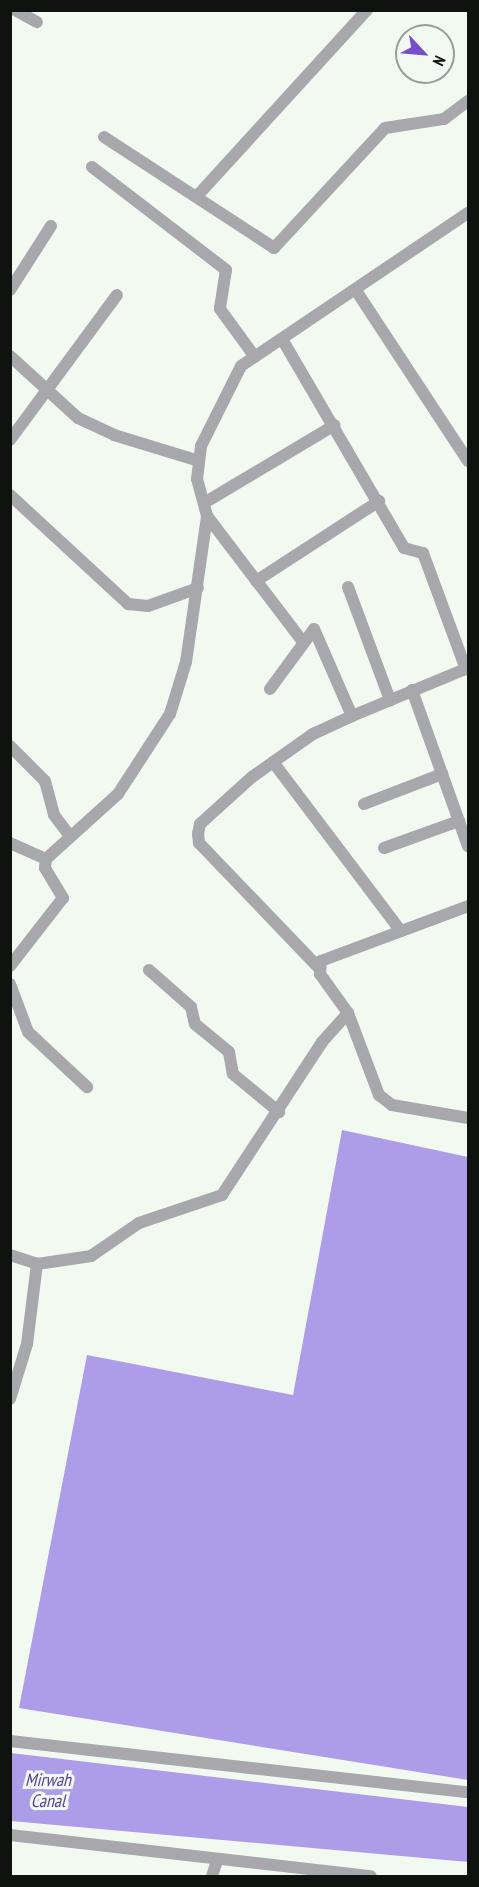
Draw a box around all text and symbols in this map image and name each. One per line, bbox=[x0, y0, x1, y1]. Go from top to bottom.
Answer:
north arrow bbox=[395, 24, 455, 84]
text: N bbox=[429, 53, 450, 69]
water label: Mirwah Canal bbox=[25, 1770, 71, 1812]

